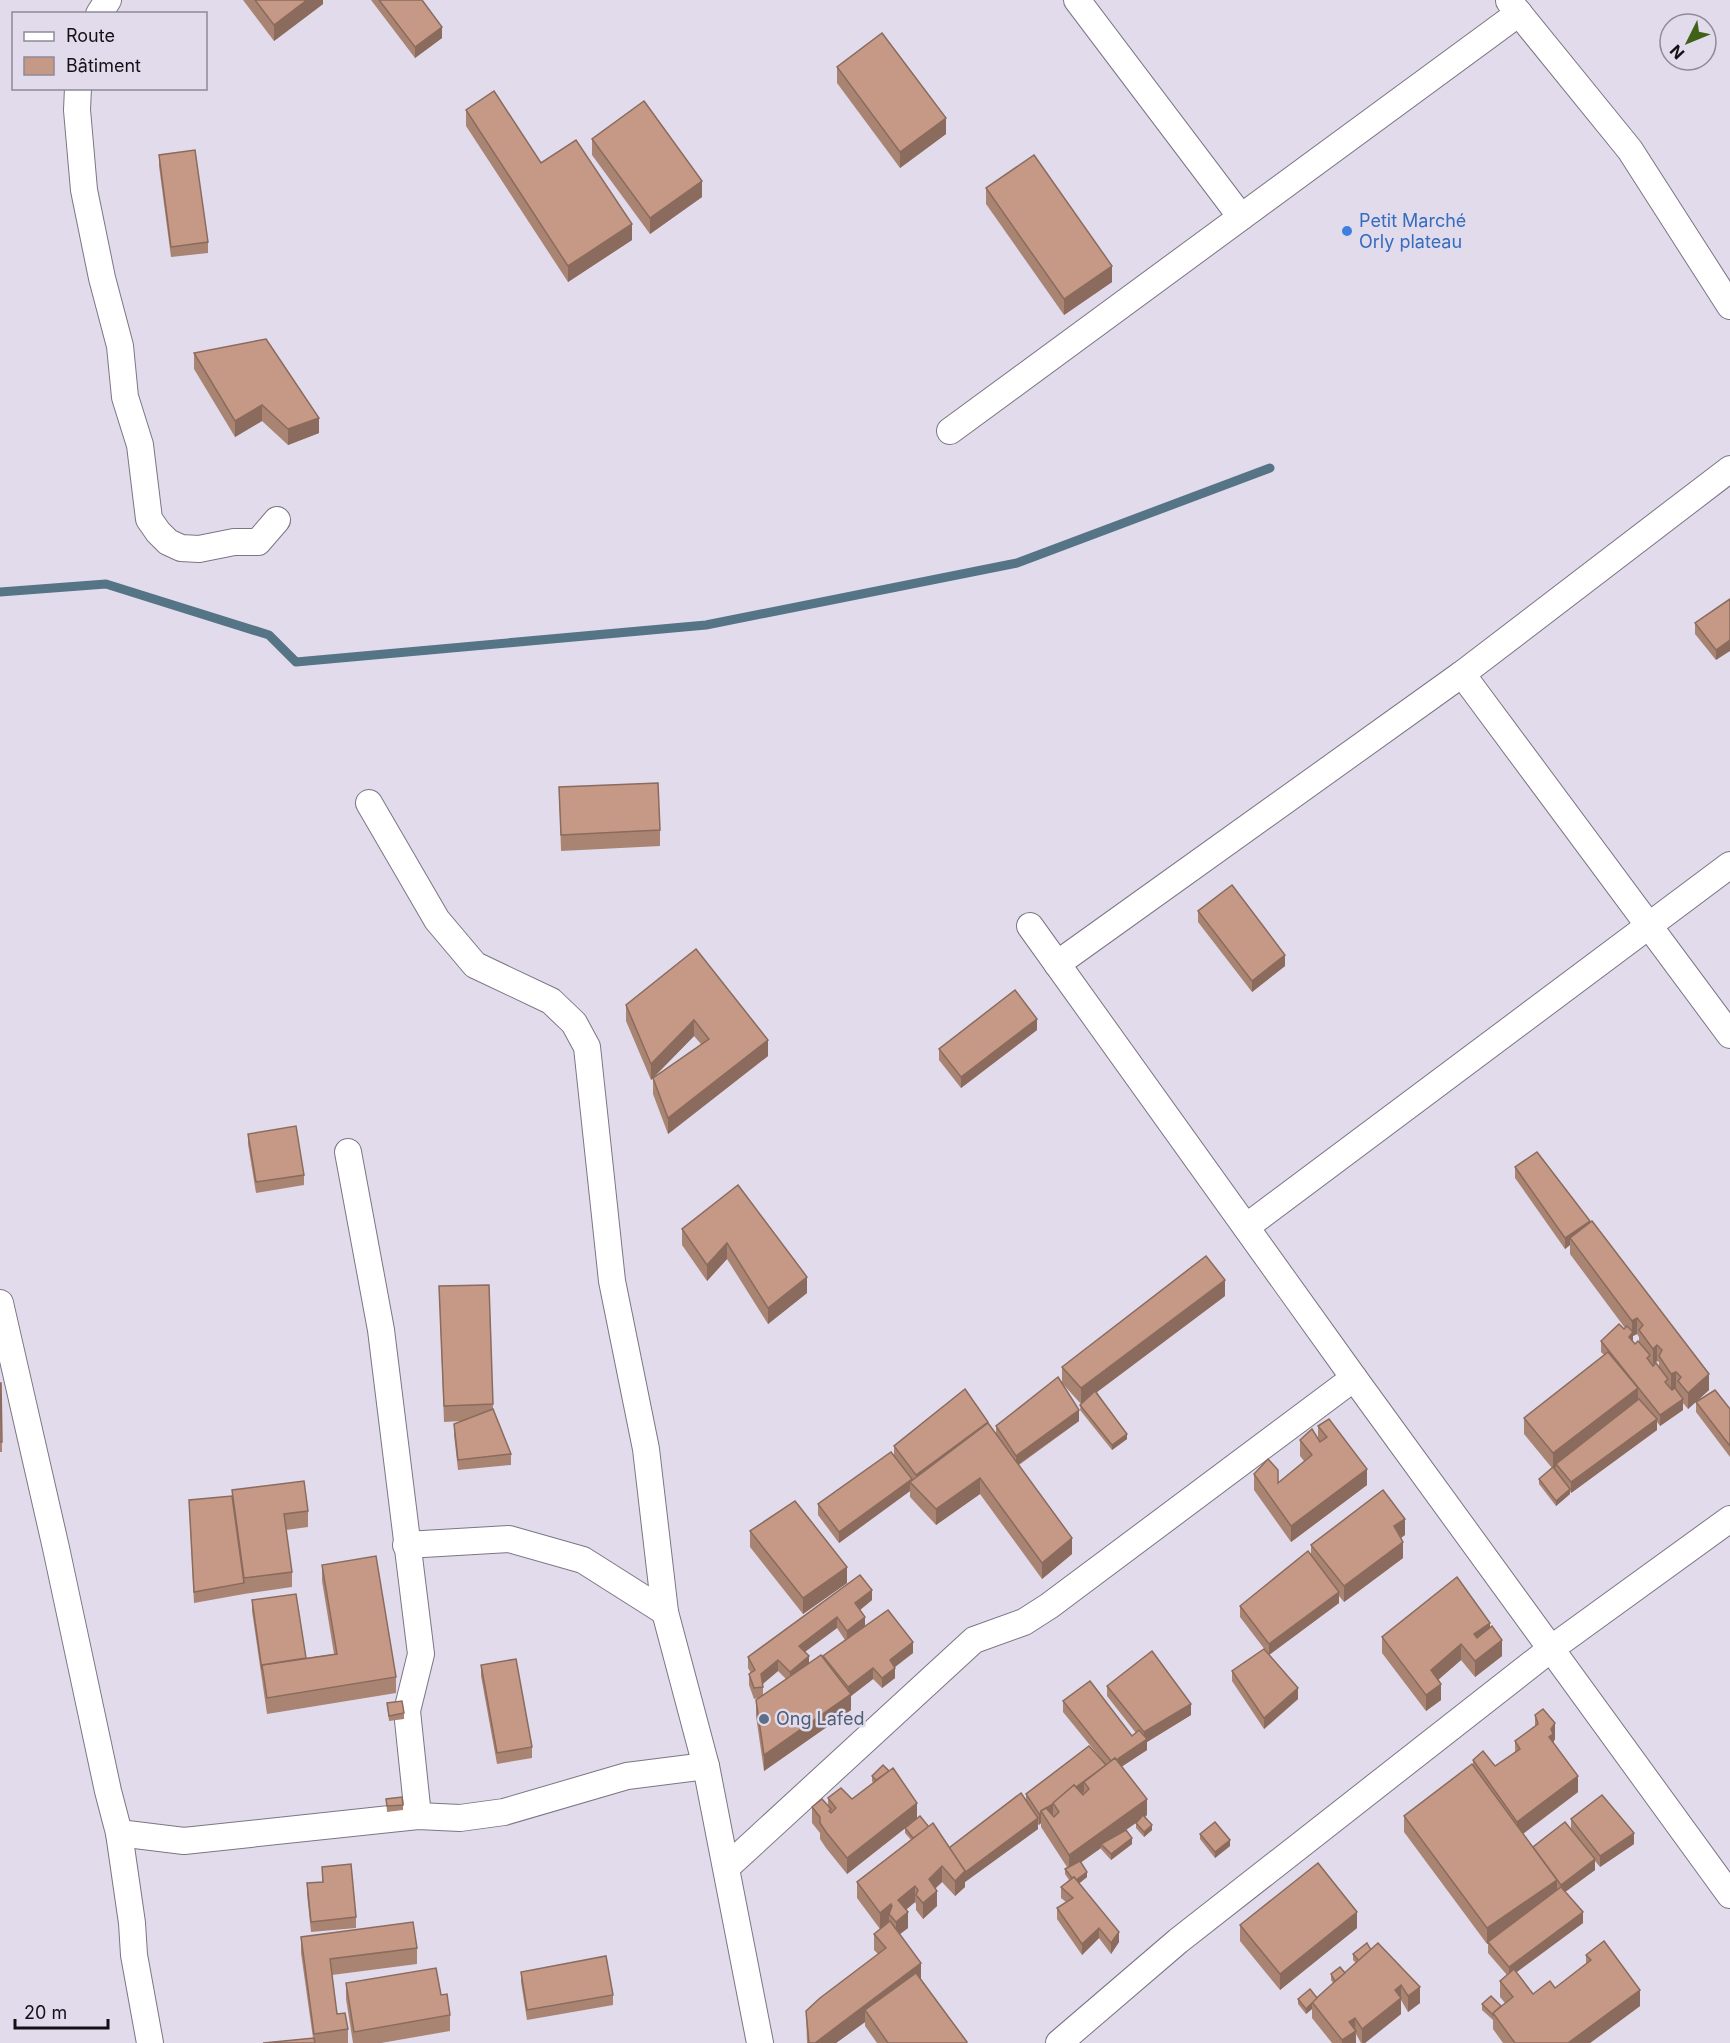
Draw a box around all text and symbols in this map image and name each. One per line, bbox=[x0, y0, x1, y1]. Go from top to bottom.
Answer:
legend bbox=[12, 12, 207, 90]
north arrow bbox=[1658, 12, 1718, 72]
text: Route bbox=[66, 25, 115, 46]
text: N bbox=[1666, 41, 1689, 64]
text: Bâtiment bbox=[66, 55, 141, 76]
place label: Petit Marché Orly plateau bbox=[1359, 210, 1466, 252]
marker: Petit Marché Orly plateau bbox=[1340, 224, 1354, 238]
place label: Ong Lafed bbox=[776, 1708, 864, 1729]
marker: Ong Lafed bbox=[757, 1712, 771, 1726]
scale bar bbox=[15, 1992, 108, 2030]
text: 20 m bbox=[24, 2002, 67, 2023]

